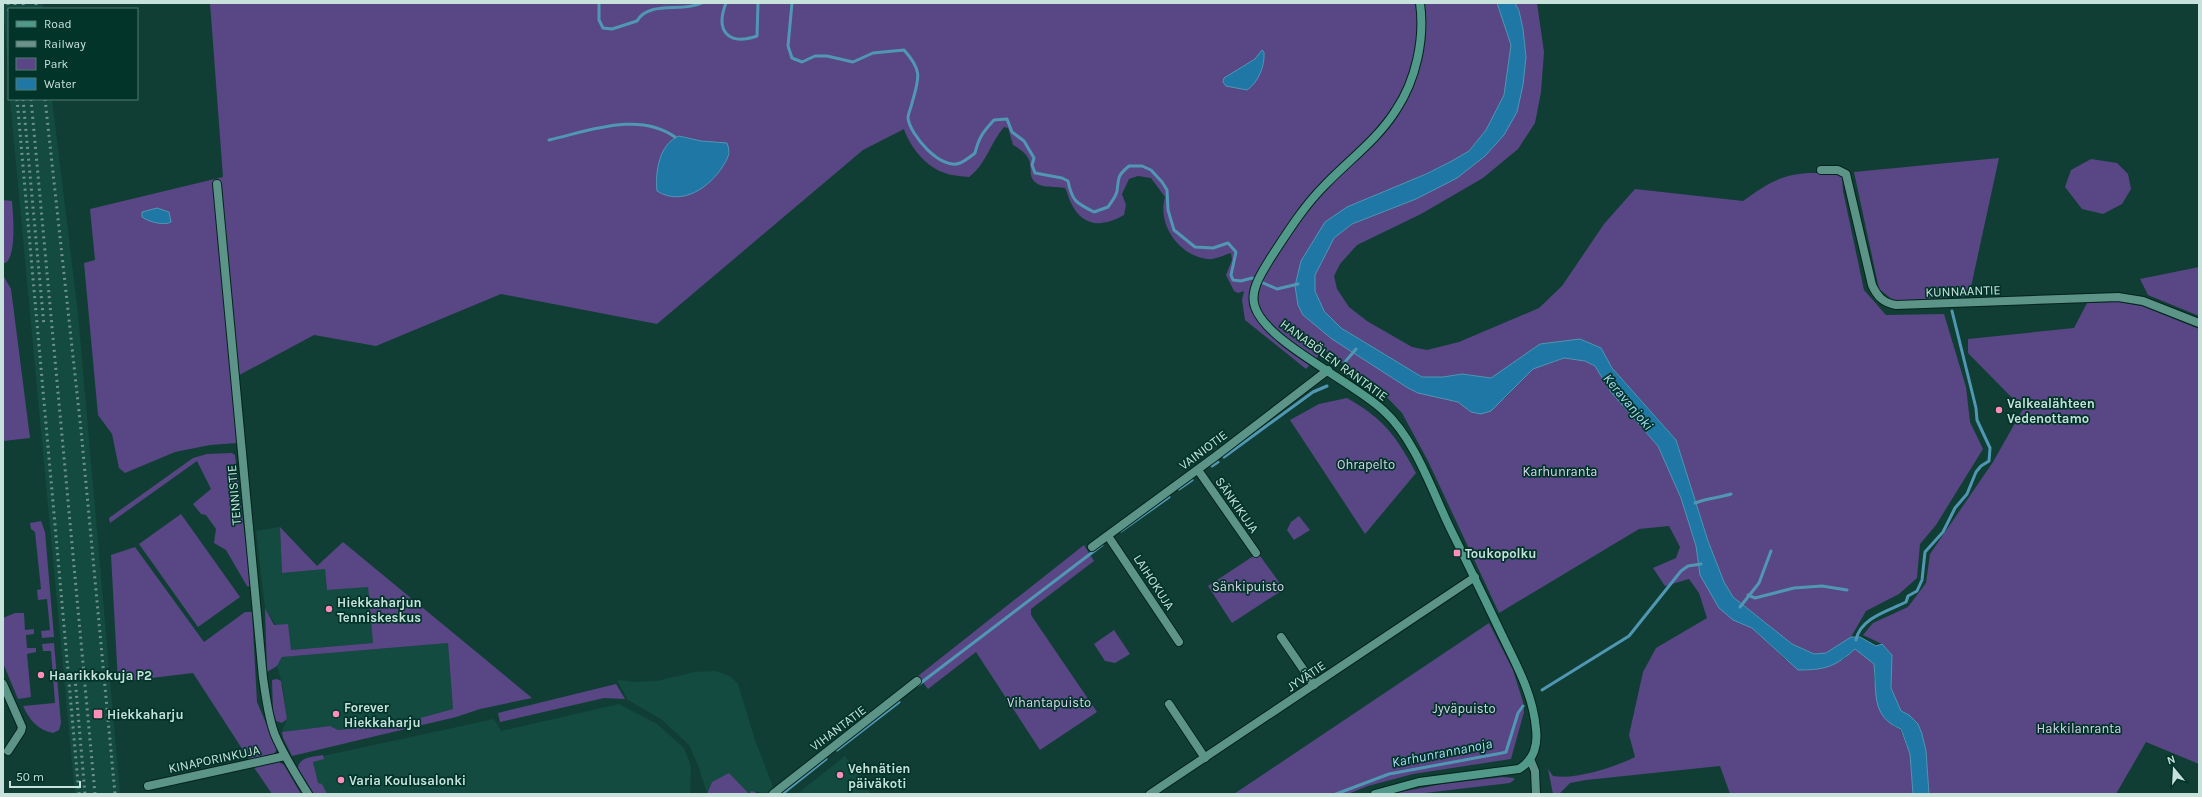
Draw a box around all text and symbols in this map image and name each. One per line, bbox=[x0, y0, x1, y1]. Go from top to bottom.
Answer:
legend bbox=[8, 8, 138, 100]
text: Road bbox=[44, 17, 72, 31]
text: Railway bbox=[44, 37, 86, 51]
text: Park bbox=[44, 57, 69, 71]
text: Water bbox=[44, 77, 77, 91]
street label: KUNNAANTIE bbox=[1925, 282, 2001, 300]
street label: HANABÖLEN RANTATIE bbox=[1277, 315, 1391, 404]
water label: Keravanjoki bbox=[1599, 370, 1657, 434]
place label: Valkealähteen Vedenottamo bbox=[2007, 396, 2095, 426]
marker: Valkealähteen Vedenottamo bbox=[1994, 405, 2004, 415]
street label: VAINIOTIE bbox=[1176, 427, 1230, 473]
park label: Ohrapelto bbox=[1337, 457, 1395, 472]
street label: TENNISTIE bbox=[224, 464, 244, 526]
park label: Karhunranta bbox=[1522, 464, 1598, 479]
street label: SÄNKIKUJA bbox=[1212, 474, 1263, 536]
place label: Toukopolku bbox=[1465, 546, 1536, 561]
marker: Toukopolku bbox=[1452, 548, 1462, 558]
street label: LAIHOKUJA bbox=[1130, 551, 1178, 613]
park label: Sänkipuisto bbox=[1212, 579, 1284, 594]
place label: Hiekkaharjun Tenniskeskus bbox=[337, 595, 422, 625]
marker: Hiekkaharjun Tenniskeskus bbox=[324, 604, 334, 614]
street label: JYVÄTIE bbox=[1283, 657, 1328, 694]
place label: Haarikkokuja P2 bbox=[49, 668, 152, 683]
marker: Haarikkokuja P2 bbox=[36, 670, 46, 680]
park label: Vihantapuisto bbox=[1007, 695, 1091, 710]
place label: Forever Hiekkaharju bbox=[344, 700, 421, 730]
park label: Jyväpuisto bbox=[1432, 701, 1496, 716]
street label: VIHANTATIE bbox=[807, 702, 869, 754]
place label: Hiekkaharju bbox=[107, 707, 184, 722]
marker: Hiekkaharju bbox=[92, 708, 104, 720]
marker: Forever Hiekkaharju bbox=[331, 709, 341, 719]
park label: Hakkilanranta bbox=[2037, 721, 2121, 736]
water label: Karhunrannanoja bbox=[1390, 735, 1494, 771]
street label: KINAPORINKUJA bbox=[167, 742, 262, 776]
north arrow bbox=[2154, 749, 2194, 789]
text: N bbox=[2165, 753, 2177, 767]
place label: Vehnätien päiväkoti bbox=[848, 761, 910, 791]
scale bar bbox=[10, 763, 80, 789]
text: 50 m bbox=[16, 770, 44, 784]
marker: Vehnätien päiväkoti bbox=[835, 770, 845, 780]
place label: Varia Koulusalonki bbox=[349, 773, 466, 788]
marker: Varia Koulusalonki bbox=[336, 775, 346, 785]

